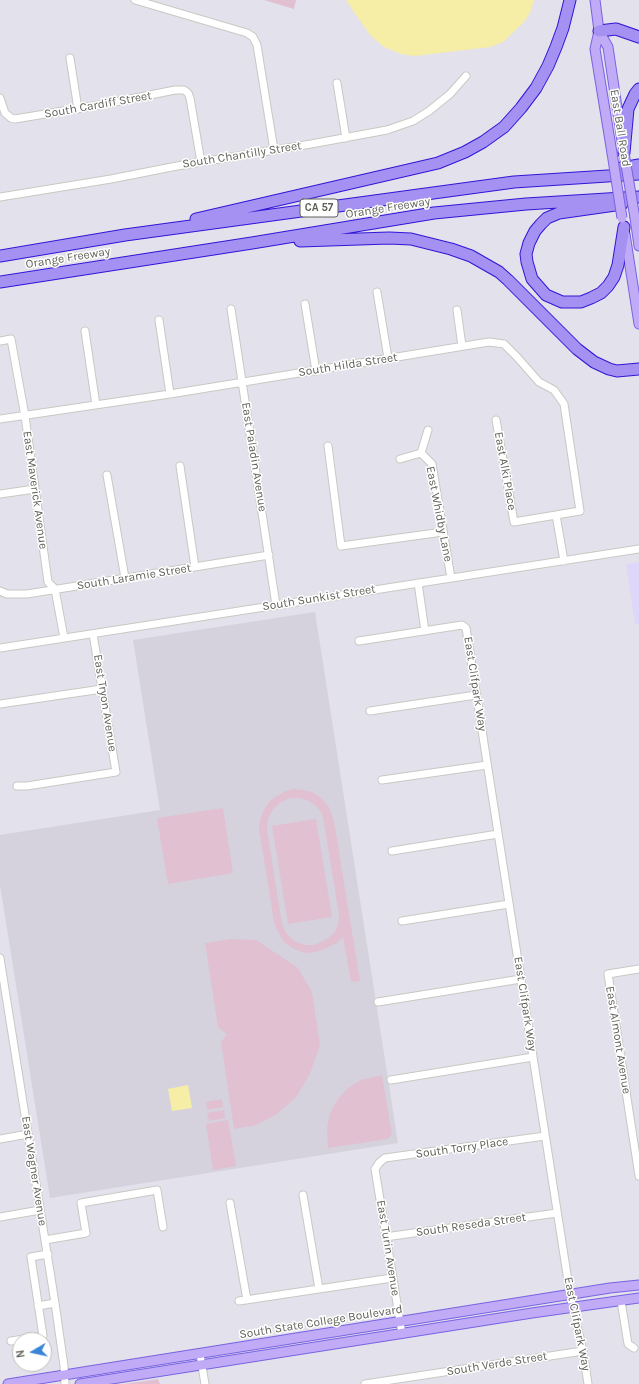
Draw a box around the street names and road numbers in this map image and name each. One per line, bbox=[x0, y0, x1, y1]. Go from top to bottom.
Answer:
street label: South Cardiff Street bbox=[43, 88, 153, 122]
street label: East Ball Road bbox=[607, 88, 633, 168]
street label: South Chantilly Street bbox=[181, 138, 303, 172]
street label: Orange Freeway bbox=[345, 194, 431, 222]
road number: CA 57 bbox=[300, 199, 338, 217]
street label: Orange Freeway bbox=[25, 244, 111, 272]
street label: South Hilda Street bbox=[297, 350, 399, 380]
street label: East Paladin Avenue bbox=[238, 401, 270, 513]
street label: East Maverick Avenue bbox=[20, 430, 50, 550]
street label: East Alki Place bbox=[491, 431, 519, 511]
street label: East Whidby Lane bbox=[423, 465, 455, 563]
street label: South Laramie Street bbox=[76, 561, 192, 593]
street label: South Sunkist Street bbox=[261, 582, 377, 614]
street label: East Clifpark Way bbox=[460, 636, 490, 732]
street label: East Tryon Avenue bbox=[90, 653, 120, 753]
street label: East Clifpark Way bbox=[510, 956, 540, 1052]
street label: East Almont Avenue bbox=[602, 985, 634, 1095]
street label: East Wagner Avenue bbox=[18, 1115, 50, 1227]
street label: South Torry Place bbox=[415, 1134, 509, 1162]
street label: East Turin Avenue bbox=[373, 1199, 403, 1297]
street label: South Reseda Street bbox=[415, 1210, 527, 1240]
street label: East Clifpark Way bbox=[561, 1276, 593, 1372]
street label: South State College Boulevard bbox=[238, 1302, 404, 1342]
street label: South Verde Street bbox=[446, 1349, 548, 1379]

